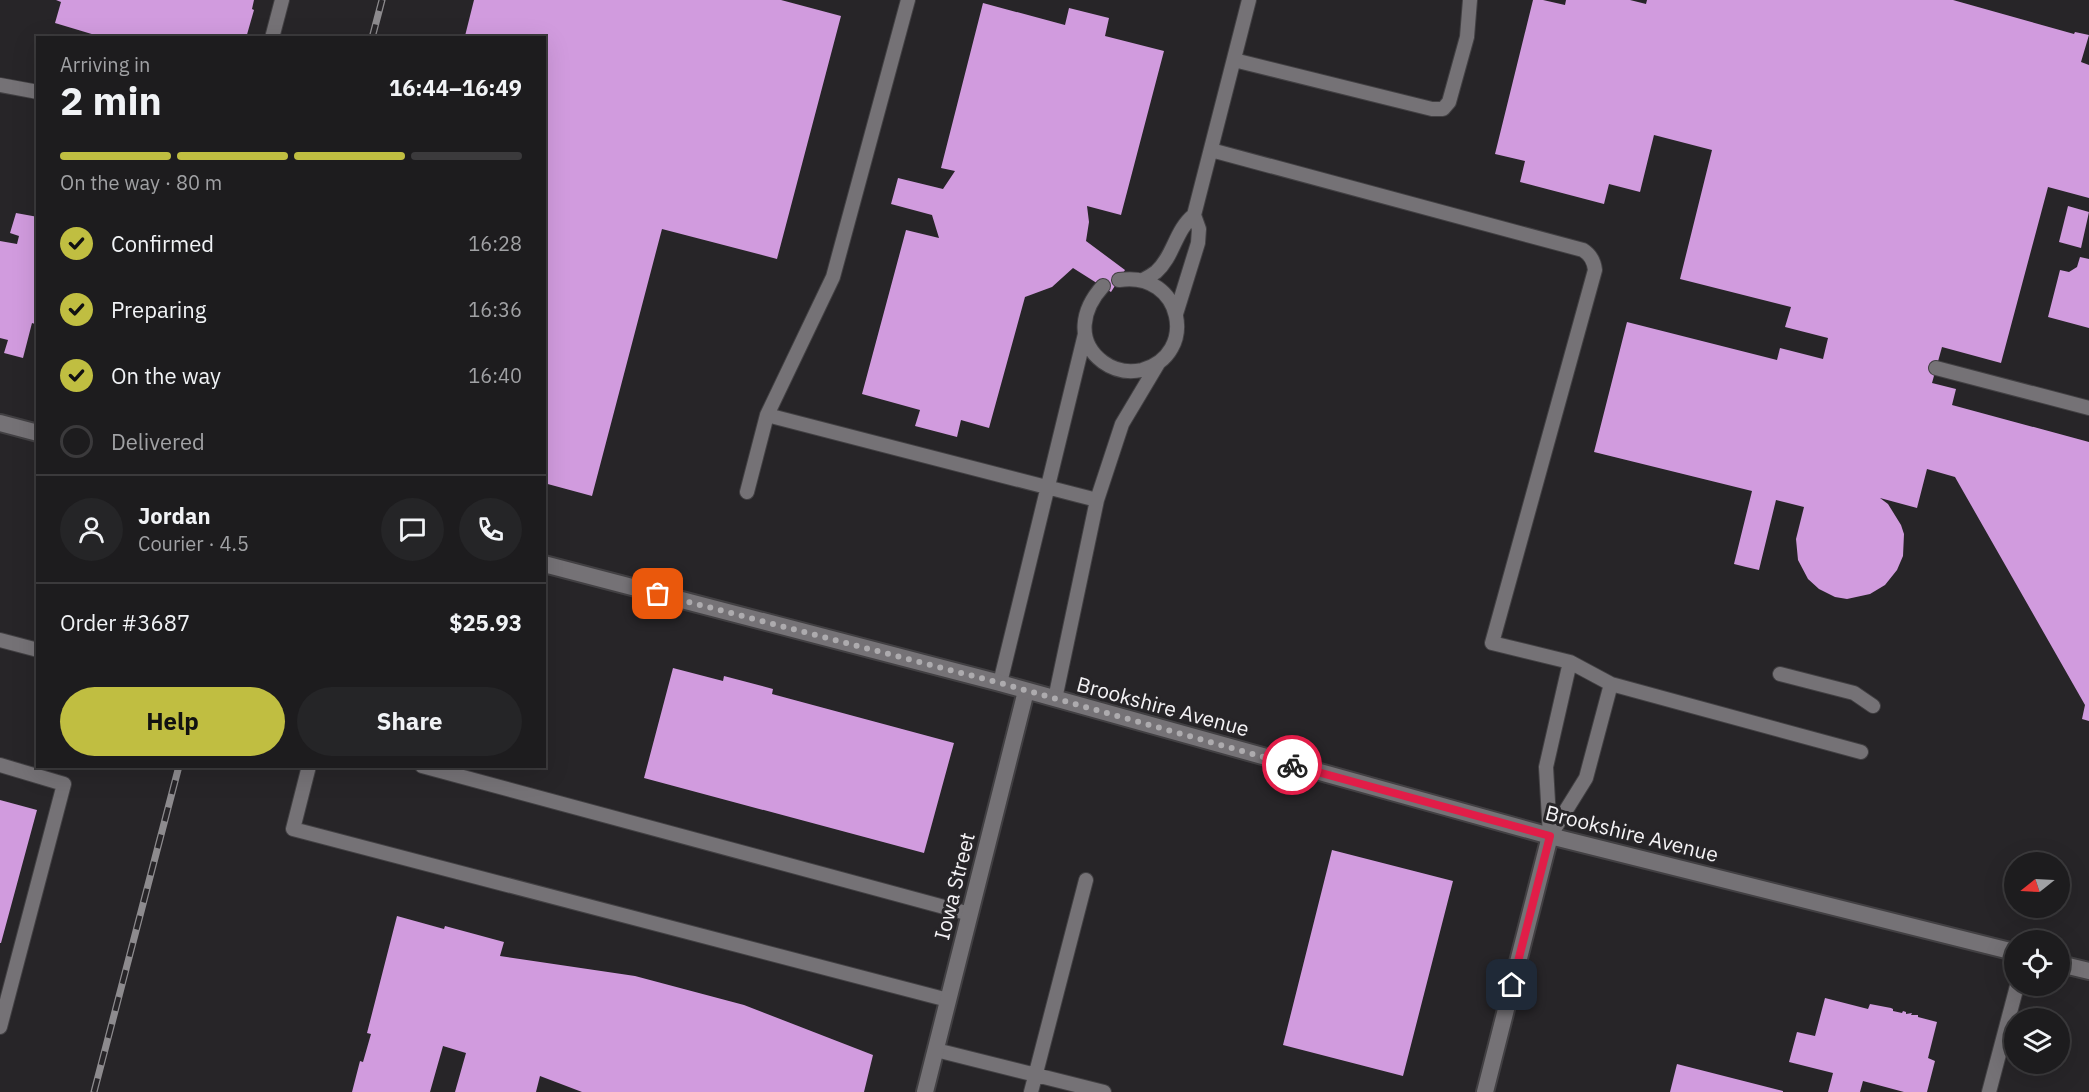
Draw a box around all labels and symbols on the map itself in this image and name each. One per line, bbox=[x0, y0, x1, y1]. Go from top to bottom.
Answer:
pin bbox=[632, 568, 683, 619]
street label: Brookshire Avenue bbox=[1074, 670, 1252, 742]
courier bbox=[1262, 735, 1322, 795]
street label: Brookshire Avenue bbox=[1543, 798, 1721, 868]
street label: Iowa Street bbox=[927, 829, 981, 943]
north arrow bbox=[2004, 852, 2070, 918]
pin bbox=[1486, 959, 1537, 1010]

